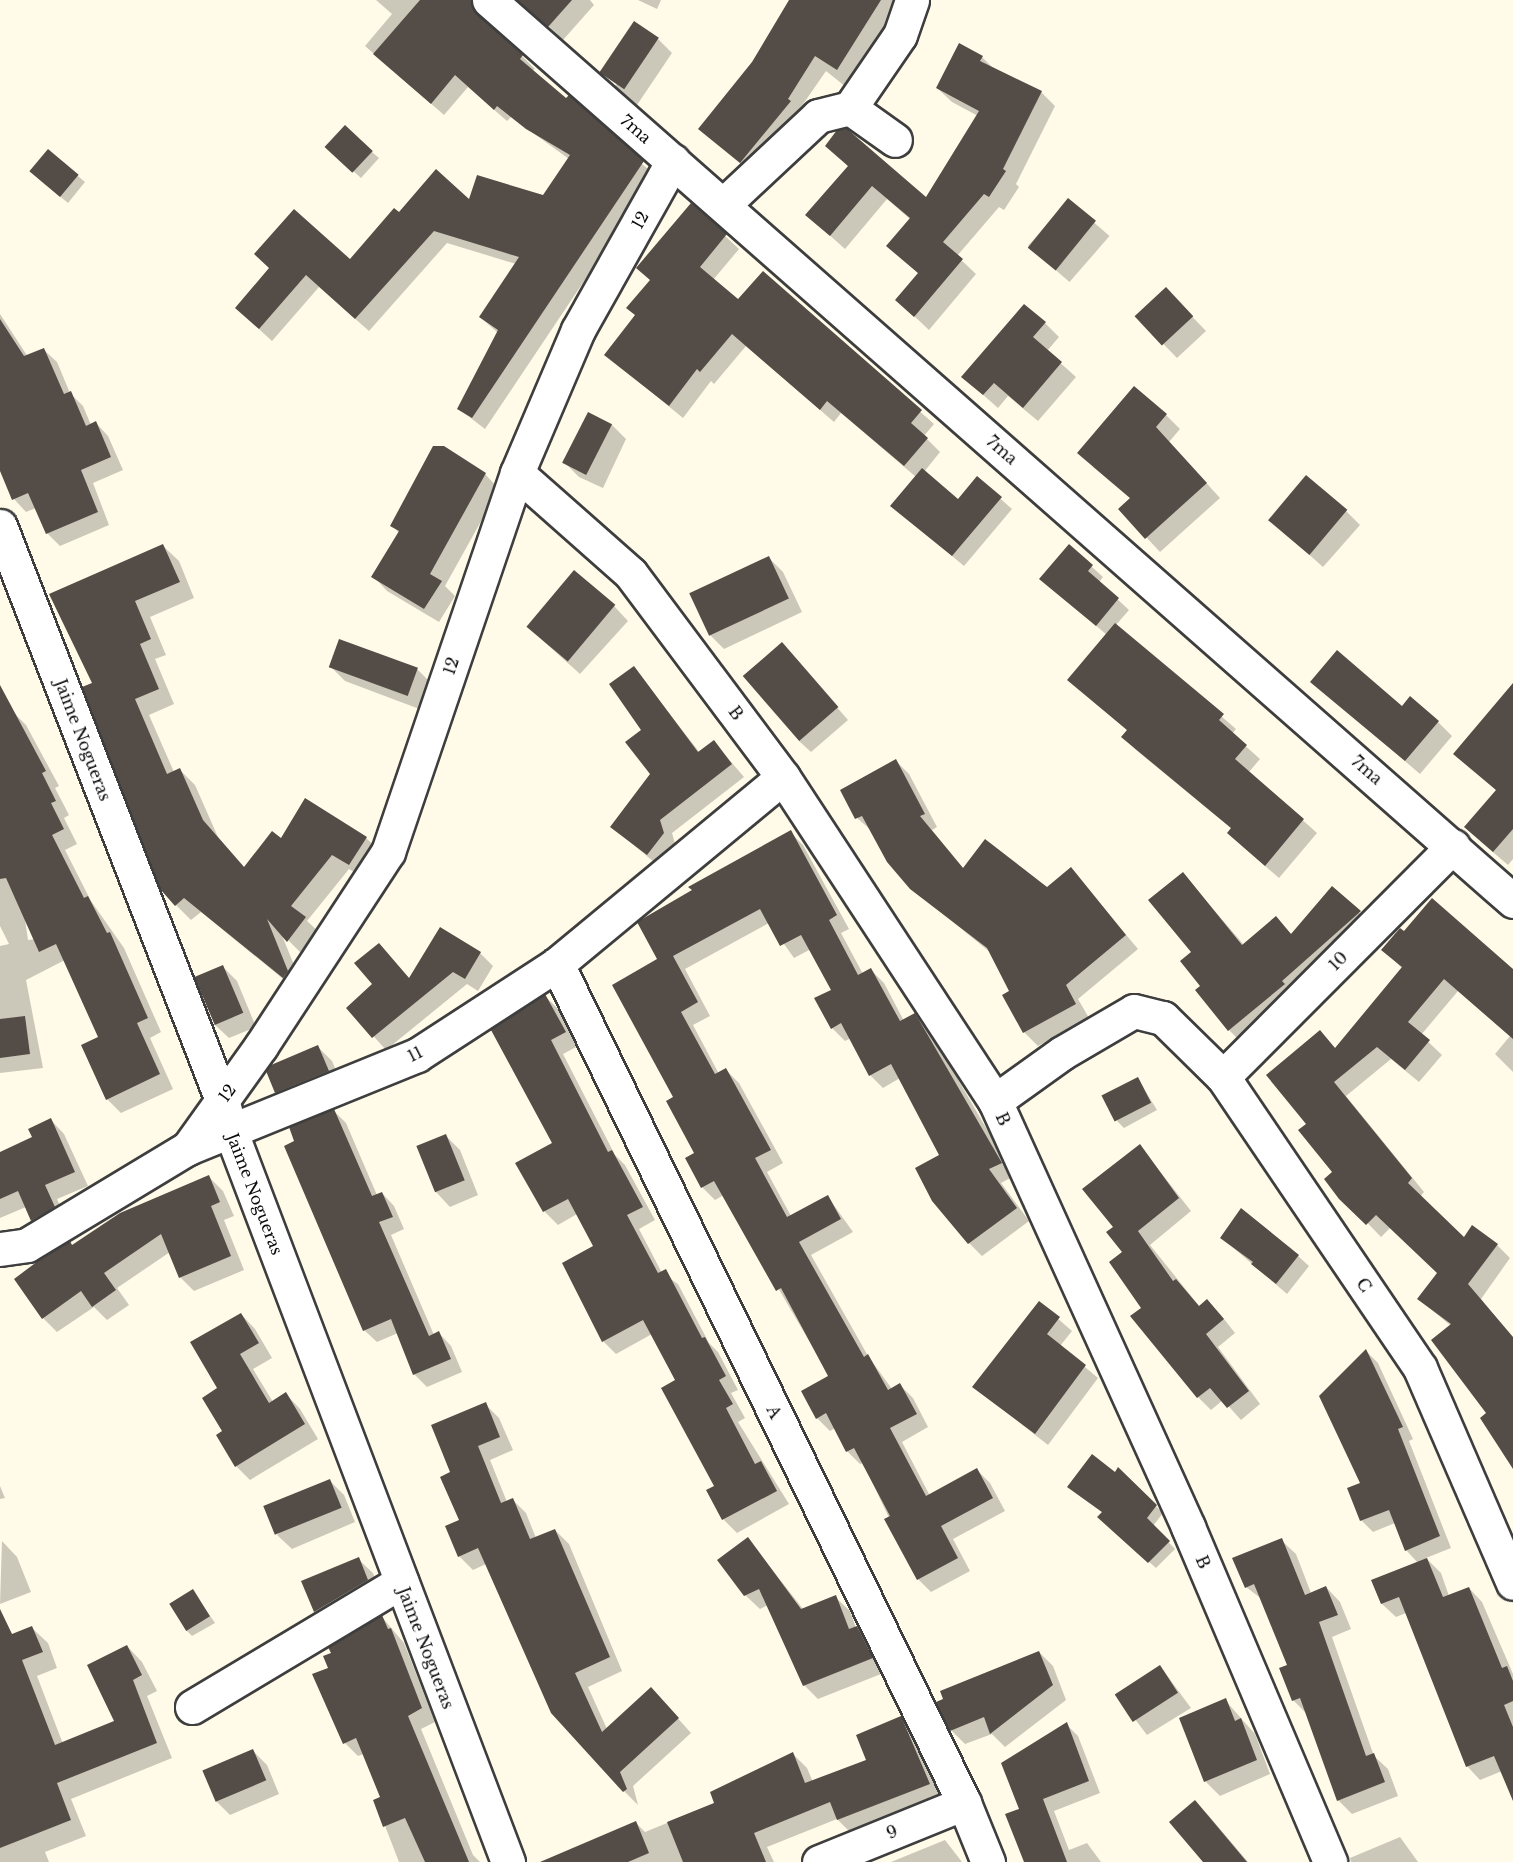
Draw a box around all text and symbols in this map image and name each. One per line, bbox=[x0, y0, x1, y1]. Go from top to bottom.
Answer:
street label: 7ma bbox=[617, 111, 655, 147]
street label: 12 bbox=[627, 208, 653, 232]
street label: 7ma bbox=[983, 432, 1021, 468]
street label: 12 bbox=[439, 655, 463, 677]
street label: Jaime Nogueras bbox=[51, 677, 115, 803]
street label: B bbox=[725, 702, 747, 724]
street label: 7ma bbox=[1348, 752, 1386, 788]
street label: 10 bbox=[1325, 948, 1351, 974]
street label: 11 bbox=[404, 1042, 426, 1066]
street label: 12 bbox=[214, 1080, 240, 1106]
street label: B bbox=[992, 1109, 1014, 1129]
street label: Jaime Nogueras bbox=[223, 1131, 287, 1257]
street label: C bbox=[1352, 1274, 1376, 1296]
street label: A bbox=[763, 1402, 785, 1422]
street label: B bbox=[1192, 1553, 1214, 1571]
street label: Jaime Nogueras bbox=[394, 1585, 458, 1711]
street label: 9 bbox=[884, 1821, 900, 1843]

